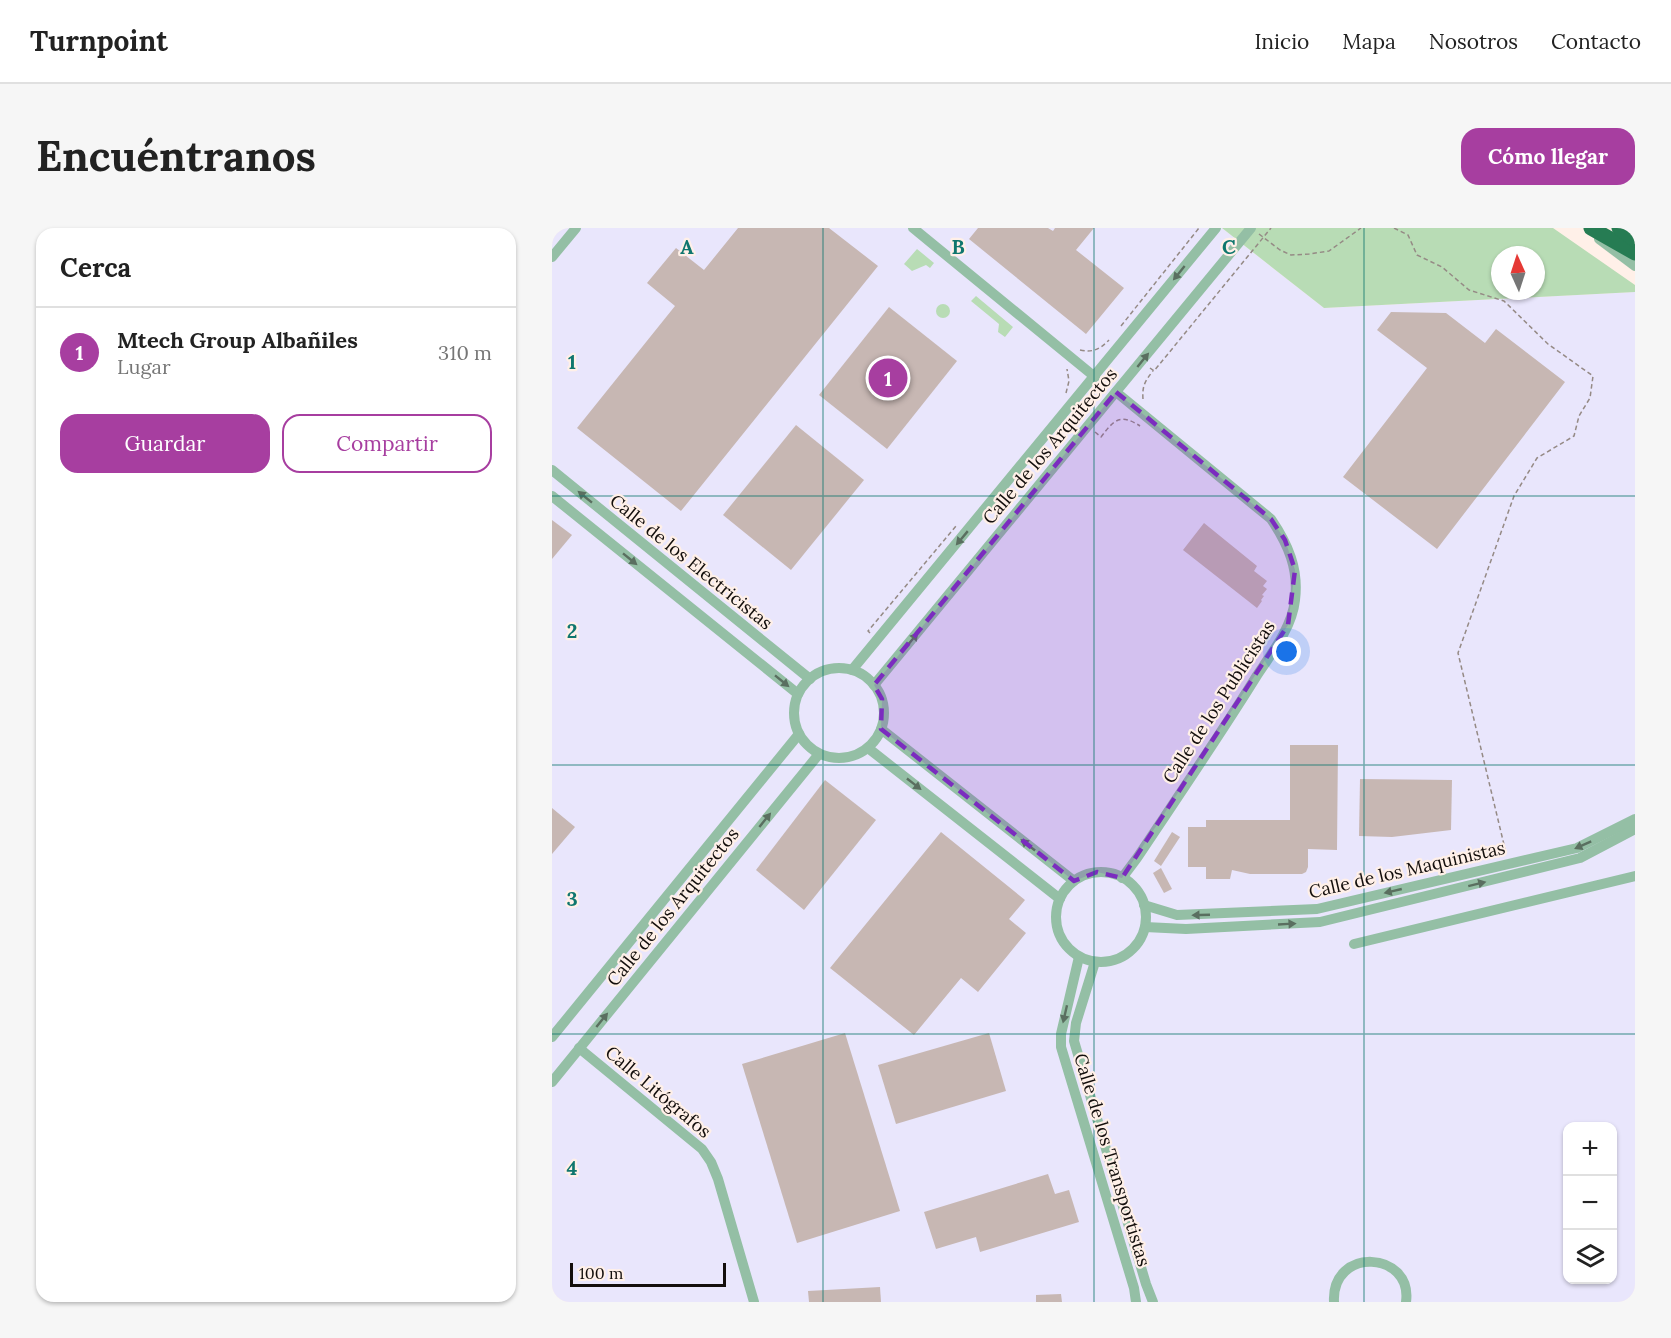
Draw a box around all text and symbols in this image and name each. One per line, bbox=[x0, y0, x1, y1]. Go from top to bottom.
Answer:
text: Turnpoint bbox=[30, 23, 168, 59]
text: Inicio bbox=[1254, 28, 1309, 55]
text: Mapa bbox=[1342, 28, 1396, 55]
text: Nosotros bbox=[1429, 28, 1518, 55]
text: Contacto bbox=[1551, 28, 1641, 55]
button: Cómo llegar bbox=[1461, 128, 1635, 185]
text: Encuéntranos bbox=[36, 129, 316, 183]
text: A bbox=[680, 234, 694, 259]
text: B bbox=[951, 234, 965, 259]
text: C bbox=[1222, 234, 1236, 259]
north arrow bbox=[1491, 246, 1545, 300]
text: Cerca bbox=[60, 251, 131, 284]
one-way arrow bbox=[1174, 266, 1186, 281]
text: Mtech Group Albañiles bbox=[117, 326, 358, 354]
text: 1 bbox=[75, 340, 84, 365]
text: 310 m bbox=[438, 340, 492, 365]
text: 1 bbox=[568, 349, 576, 374]
one-way arrow bbox=[1136, 352, 1149, 368]
text: Lugar bbox=[117, 354, 171, 379]
pin: 1 bbox=[868, 356, 908, 400]
street label: Calle de los Arquitectos bbox=[977, 363, 1122, 529]
button: Guardar bbox=[60, 414, 270, 473]
button: Compartir bbox=[282, 414, 492, 473]
street label: Calle de los Electricistas bbox=[605, 489, 777, 634]
one-way arrow bbox=[578, 491, 593, 504]
one-way arrow bbox=[956, 530, 969, 545]
one-way arrow bbox=[622, 552, 638, 565]
street label: Calle de los Publicistas bbox=[1157, 616, 1280, 787]
text: 2 bbox=[567, 618, 577, 643]
one-way arrow bbox=[905, 632, 918, 648]
your location bbox=[1272, 637, 1301, 666]
one-way arrow bbox=[774, 674, 789, 687]
one-way arrow bbox=[906, 778, 921, 790]
one-way arrow bbox=[758, 813, 771, 828]
street label: Calle de los Arquitectos bbox=[602, 823, 744, 991]
street label: Calle de los Maquinistas bbox=[1307, 836, 1507, 903]
one-way arrow bbox=[1020, 838, 1036, 851]
one-way arrow bbox=[1573, 840, 1591, 850]
one-way arrow bbox=[1468, 878, 1487, 888]
text: 3 bbox=[566, 886, 578, 911]
one-way arrow bbox=[1384, 887, 1403, 897]
one-way arrow bbox=[1191, 910, 1210, 919]
one-way arrow bbox=[1278, 920, 1297, 929]
one-way arrow bbox=[1060, 1004, 1070, 1023]
one-way arrow bbox=[596, 1012, 609, 1028]
street label: Calle Litógrafos bbox=[601, 1041, 716, 1143]
street label: Calle de los Transportistas bbox=[1069, 1051, 1156, 1269]
map controls bbox=[1563, 1122, 1617, 1284]
button: + bbox=[1563, 1122, 1617, 1176]
text: 4 bbox=[567, 1155, 578, 1180]
button: − bbox=[1563, 1176, 1617, 1230]
button: layers bbox=[1563, 1230, 1617, 1284]
scale bar bbox=[570, 1260, 726, 1288]
text: 100 m bbox=[579, 1263, 623, 1283]

